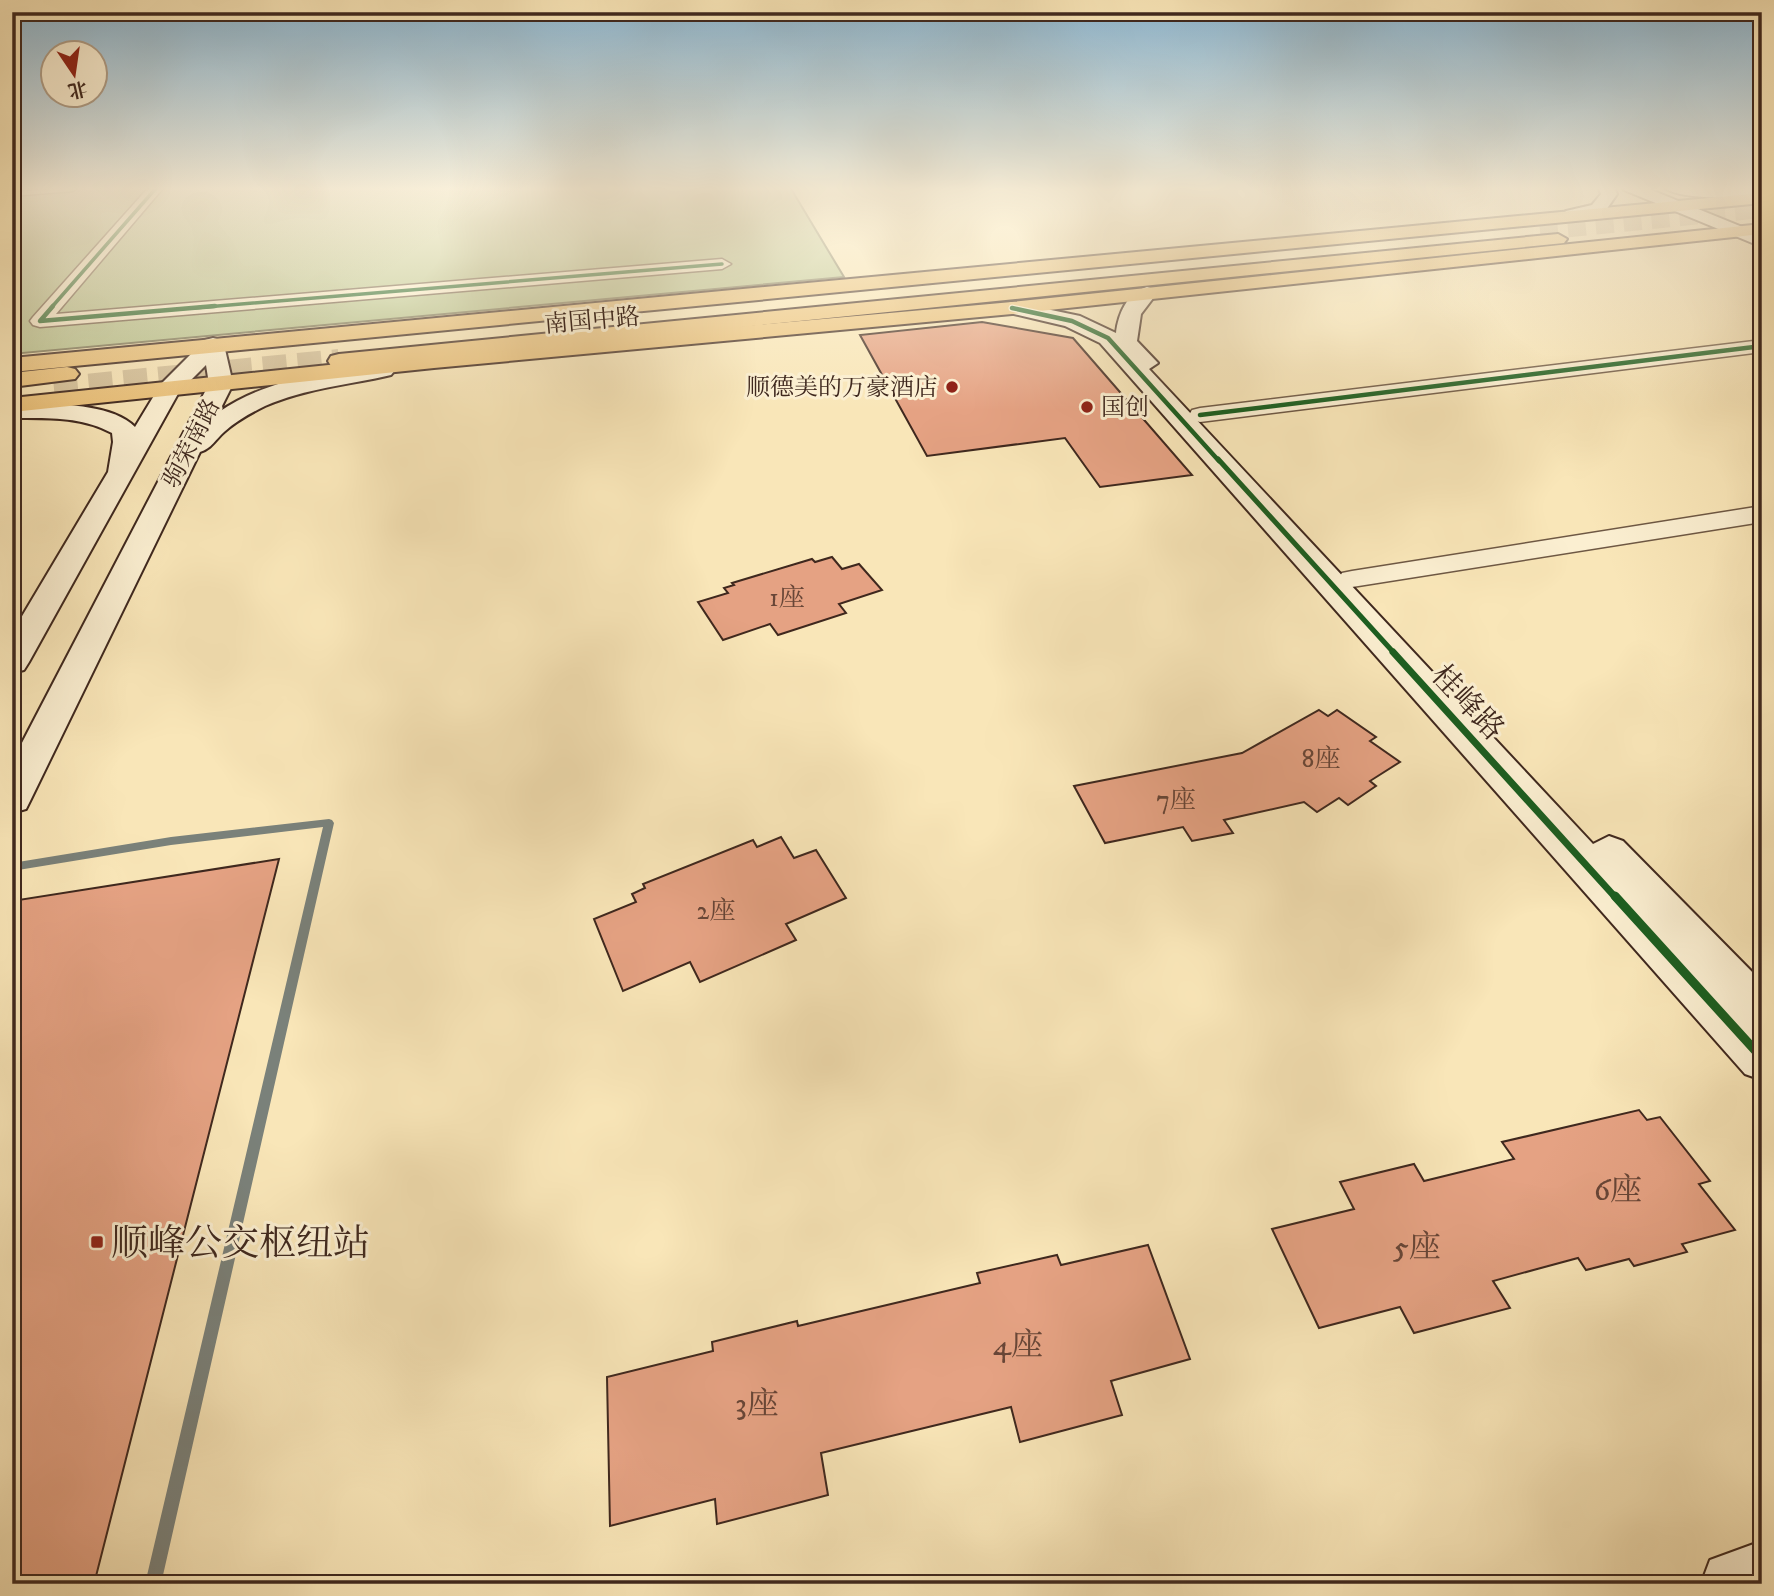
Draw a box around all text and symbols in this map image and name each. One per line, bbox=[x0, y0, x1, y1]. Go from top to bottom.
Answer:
north arrow bbox=[38, 38, 108, 108]
text: 北 bbox=[66, 76, 89, 102]
street label: 南国中路 bbox=[543, 302, 641, 340]
place label: 顺德美的万豪酒店 bbox=[746, 373, 938, 403]
marker: 顺德美的万豪酒店 bbox=[944, 379, 960, 395]
place label: 国创 bbox=[1101, 393, 1149, 423]
street label: 驹荣南路 bbox=[157, 394, 227, 493]
marker: 国创 bbox=[1079, 399, 1095, 415]
house number: 1座 bbox=[769, 582, 805, 615]
street label: 桂峰路 bbox=[1423, 657, 1511, 749]
house number: 8座 bbox=[1301, 743, 1341, 776]
house number: 7座 bbox=[1156, 784, 1196, 817]
house number: 2座 bbox=[697, 895, 735, 928]
house number: 6座 bbox=[1594, 1171, 1642, 1211]
place label: 顺峰公交枢纽站 bbox=[111, 1221, 370, 1268]
house number: 5座 bbox=[1393, 1228, 1441, 1268]
marker: 顺峰公交枢纽站 bbox=[89, 1234, 105, 1250]
house number: 4座 bbox=[993, 1326, 1043, 1366]
house number: 3座 bbox=[735, 1385, 779, 1425]

